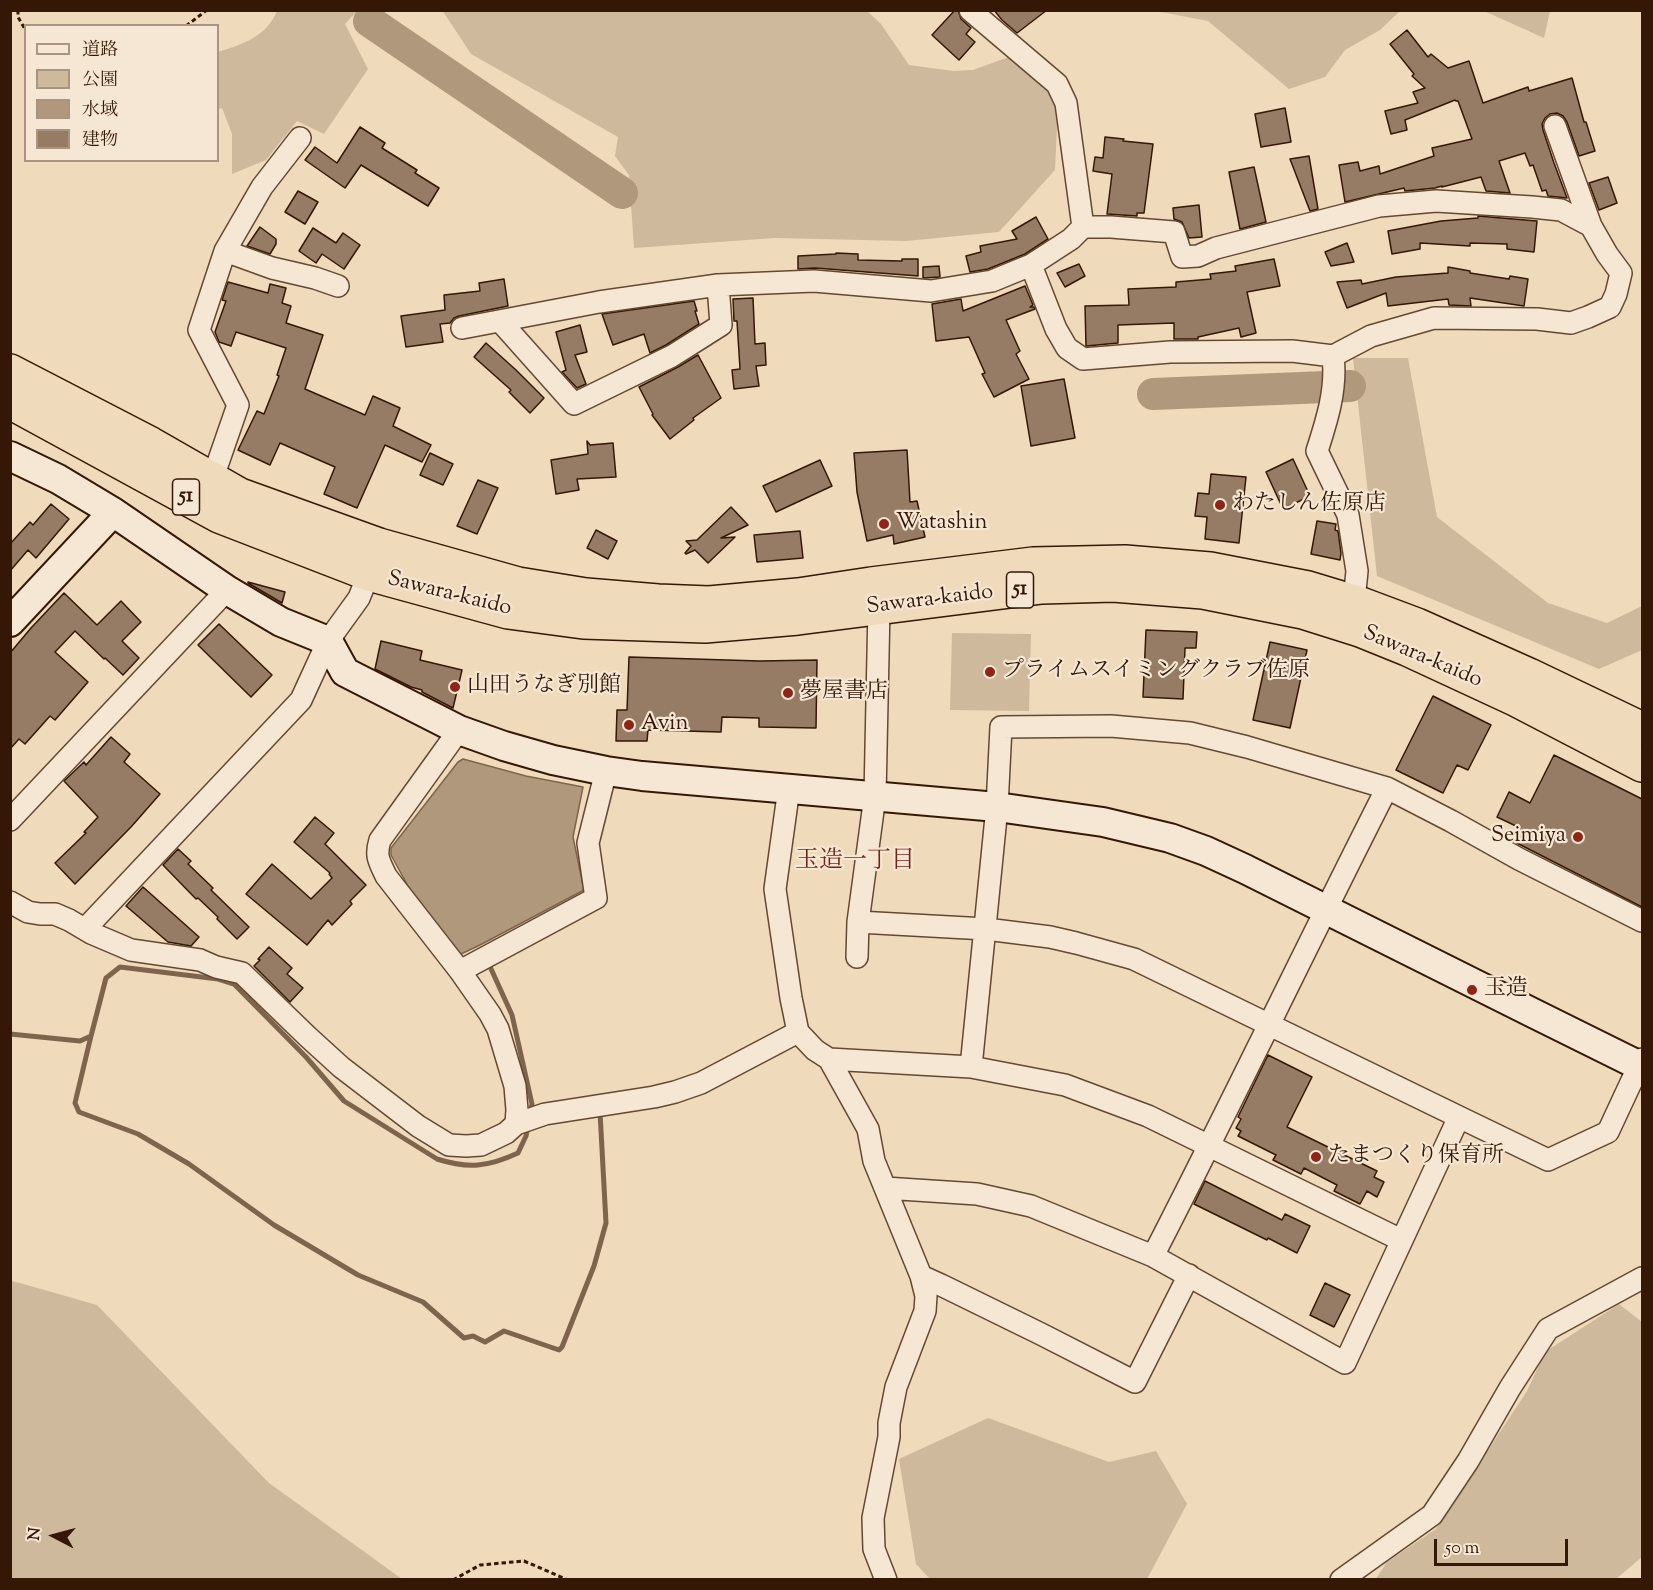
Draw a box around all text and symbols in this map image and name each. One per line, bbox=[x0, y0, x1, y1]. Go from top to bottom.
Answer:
legend bbox=[24, 24, 219, 162]
text: 道路 bbox=[82, 38, 118, 64]
text: 公園 bbox=[82, 68, 118, 94]
text: 水域 bbox=[82, 98, 118, 124]
text: 建物 bbox=[82, 128, 118, 154]
road number: 51 bbox=[172, 479, 200, 515]
place label: わたしん佐原店 bbox=[1232, 492, 1386, 518]
marker: わたしん佐原店 bbox=[1213, 498, 1227, 512]
place label: Watashin bbox=[896, 511, 988, 537]
marker: Watashin bbox=[877, 517, 891, 531]
street label: Sawara-kaido bbox=[384, 567, 514, 623]
road number: 51 bbox=[1006, 572, 1034, 608]
street label: Sawara-kaido bbox=[865, 580, 995, 622]
street label: Sawara-kaido bbox=[1358, 621, 1486, 695]
place label: プライムスイミングクラブ佐原 bbox=[1002, 659, 1310, 685]
marker: プライムスイミングクラブ佐原 bbox=[983, 665, 997, 679]
place label: 山田うなぎ別館 bbox=[467, 674, 621, 700]
marker: 山田うなぎ別館 bbox=[448, 680, 462, 694]
place label: 夢屋書店 bbox=[800, 680, 888, 706]
marker: 夢屋書店 bbox=[781, 686, 795, 700]
place label: Avin bbox=[641, 712, 688, 738]
marker: Avin bbox=[622, 718, 636, 732]
place label: Seimiya bbox=[1491, 824, 1566, 850]
marker: Seimiya bbox=[1571, 830, 1585, 844]
district label: 玉造一丁目 bbox=[795, 849, 915, 877]
place label: 玉造 bbox=[1484, 977, 1528, 1003]
marker: 玉造 bbox=[1465, 983, 1479, 997]
place label: たまつくり保育所 bbox=[1328, 1144, 1504, 1170]
marker: たまつくり保育所 bbox=[1309, 1150, 1323, 1164]
north arrow bbox=[24, 1506, 84, 1566]
text: N bbox=[23, 1527, 48, 1542]
scale bar bbox=[1437, 1527, 1570, 1565]
text: 50 m bbox=[1445, 1536, 1479, 1562]

